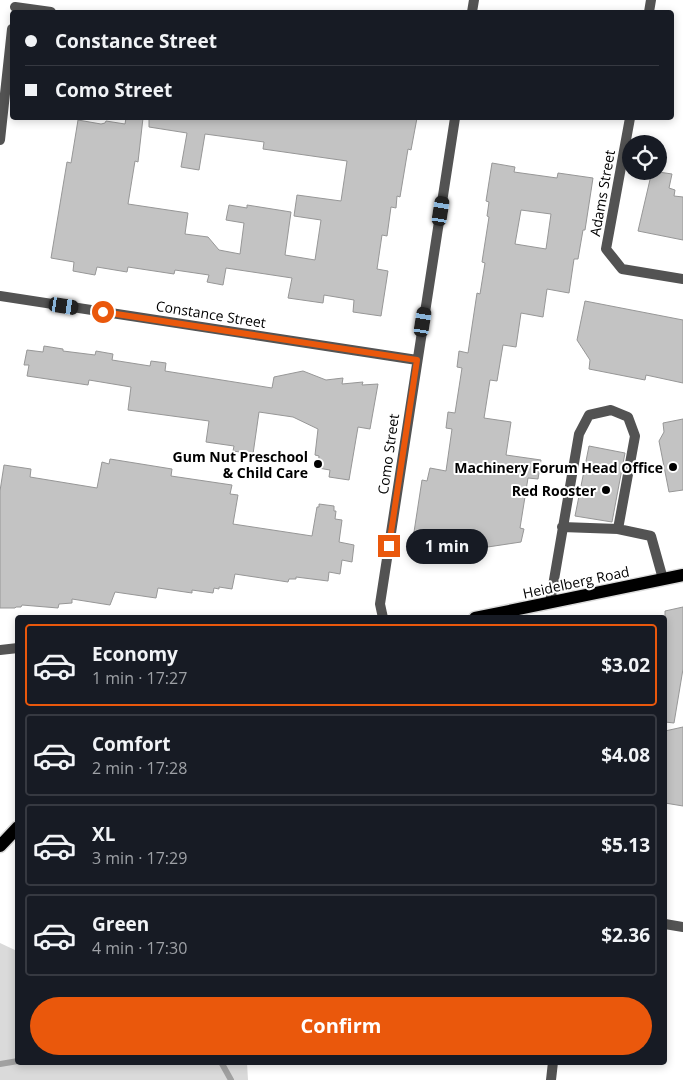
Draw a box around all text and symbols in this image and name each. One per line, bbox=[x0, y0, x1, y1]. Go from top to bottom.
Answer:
text: Constance Street bbox=[55, 28, 217, 54]
text: Como Street bbox=[55, 77, 172, 103]
map controls bbox=[622, 135, 667, 180]
button: locate bbox=[622, 135, 667, 180]
street label: Adams Street bbox=[585, 148, 619, 238]
car bbox=[431, 195, 450, 227]
car bbox=[48, 296, 79, 316]
street label: Constance Street bbox=[155, 296, 267, 332]
route start bbox=[92, 301, 114, 323]
car bbox=[413, 306, 432, 338]
street label: Como Street bbox=[373, 412, 403, 496]
place label: Gum Nut Preschool & Child Care bbox=[173, 447, 308, 482]
marker: Gum Nut Preschool & Child Care bbox=[312, 458, 324, 470]
place label: Machinery Forum Head Office bbox=[454, 458, 663, 477]
marker: Machinery Forum Head Office bbox=[667, 461, 679, 473]
place label: Red Rooster bbox=[512, 481, 597, 500]
marker: Red Rooster bbox=[600, 484, 612, 496]
callout: 1 min bbox=[406, 528, 489, 564]
route end bbox=[378, 535, 400, 557]
text: 1 min bbox=[425, 535, 469, 557]
street label: Heidelberg Road bbox=[521, 561, 631, 603]
text: Economy bbox=[92, 641, 178, 667]
icon: car bbox=[32, 643, 77, 688]
text: $3.02 bbox=[601, 652, 650, 678]
text: 1 min · 17:27 bbox=[92, 667, 187, 689]
text: Comfort bbox=[92, 731, 171, 757]
icon: car bbox=[32, 733, 77, 778]
text: $4.08 bbox=[601, 742, 650, 768]
text: 2 min · 17:28 bbox=[92, 757, 187, 779]
text: XL bbox=[92, 821, 115, 847]
icon: car bbox=[32, 823, 77, 868]
text: $5.13 bbox=[601, 832, 650, 858]
text: 3 min · 17:29 bbox=[92, 847, 187, 869]
text: Green bbox=[92, 911, 149, 937]
icon: car bbox=[32, 913, 77, 958]
text: $2.36 bbox=[601, 922, 650, 948]
text: 4 min · 17:30 bbox=[92, 937, 187, 959]
button: Confirm bbox=[30, 997, 652, 1055]

